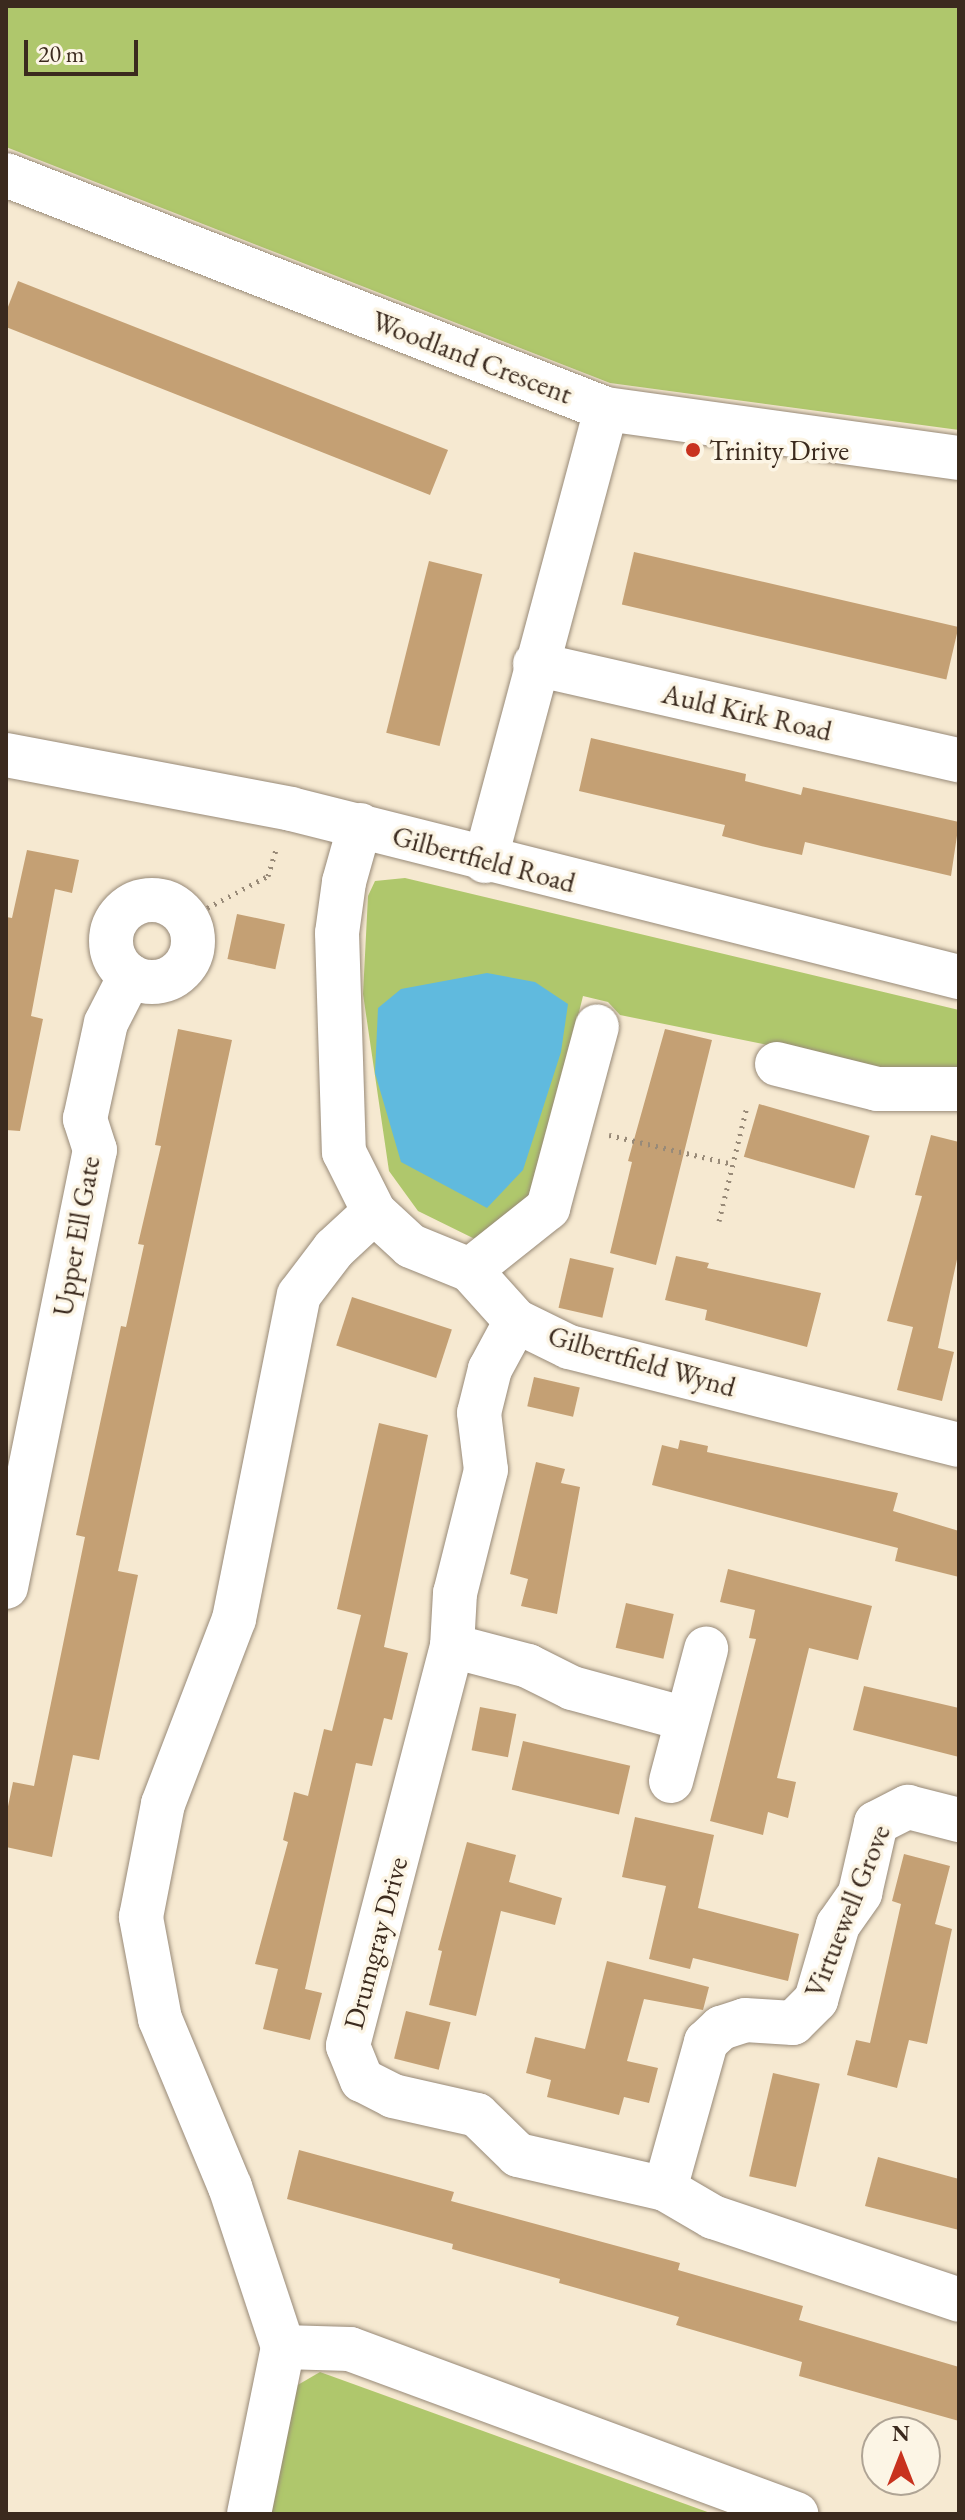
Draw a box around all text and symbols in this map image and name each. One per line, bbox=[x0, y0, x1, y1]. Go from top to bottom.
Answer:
scale bar bbox=[28, 24, 142, 74]
text: 20 m bbox=[38, 38, 85, 69]
street label: Woodland Crescent bbox=[367, 303, 577, 411]
place label: Trinity Drive bbox=[709, 433, 849, 467]
marker: Trinity Drive bbox=[684, 441, 702, 459]
street label: Auld Kirk Road bbox=[659, 676, 835, 748]
street label: Gilbertfield Road bbox=[389, 818, 579, 900]
street label: Upper Ell Gate bbox=[45, 1153, 107, 1319]
street label: Gilbertfield Wynd bbox=[544, 1318, 740, 1404]
street label: Virtuewell Grove bbox=[797, 1820, 897, 2002]
street label: Drumgray Drive bbox=[336, 1853, 414, 2033]
north arrow bbox=[861, 2416, 941, 2496]
text: N bbox=[892, 2419, 910, 2448]

